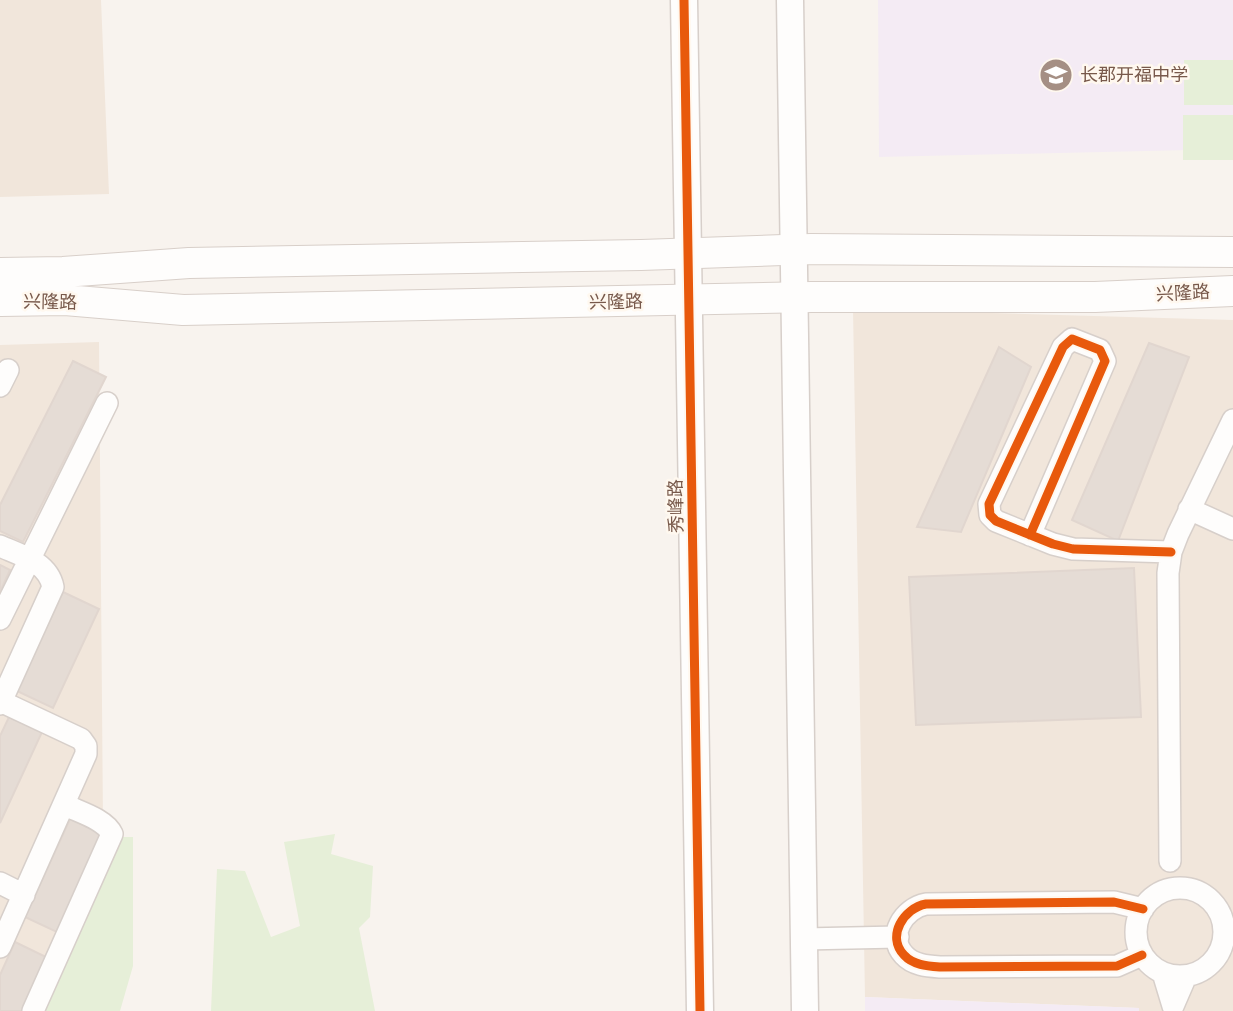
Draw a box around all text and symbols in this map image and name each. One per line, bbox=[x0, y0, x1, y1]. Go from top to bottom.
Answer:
school or university icon: 长郡开福中学 bbox=[1037, 56, 1075, 94]
place label: 长郡开福中学 bbox=[1080, 65, 1188, 85]
street label: 兴隆路 bbox=[1156, 282, 1210, 304]
street label: 兴隆路 bbox=[23, 292, 77, 312]
street label: 兴隆路 bbox=[589, 292, 643, 312]
street label: 秀峰路 bbox=[666, 479, 686, 533]

